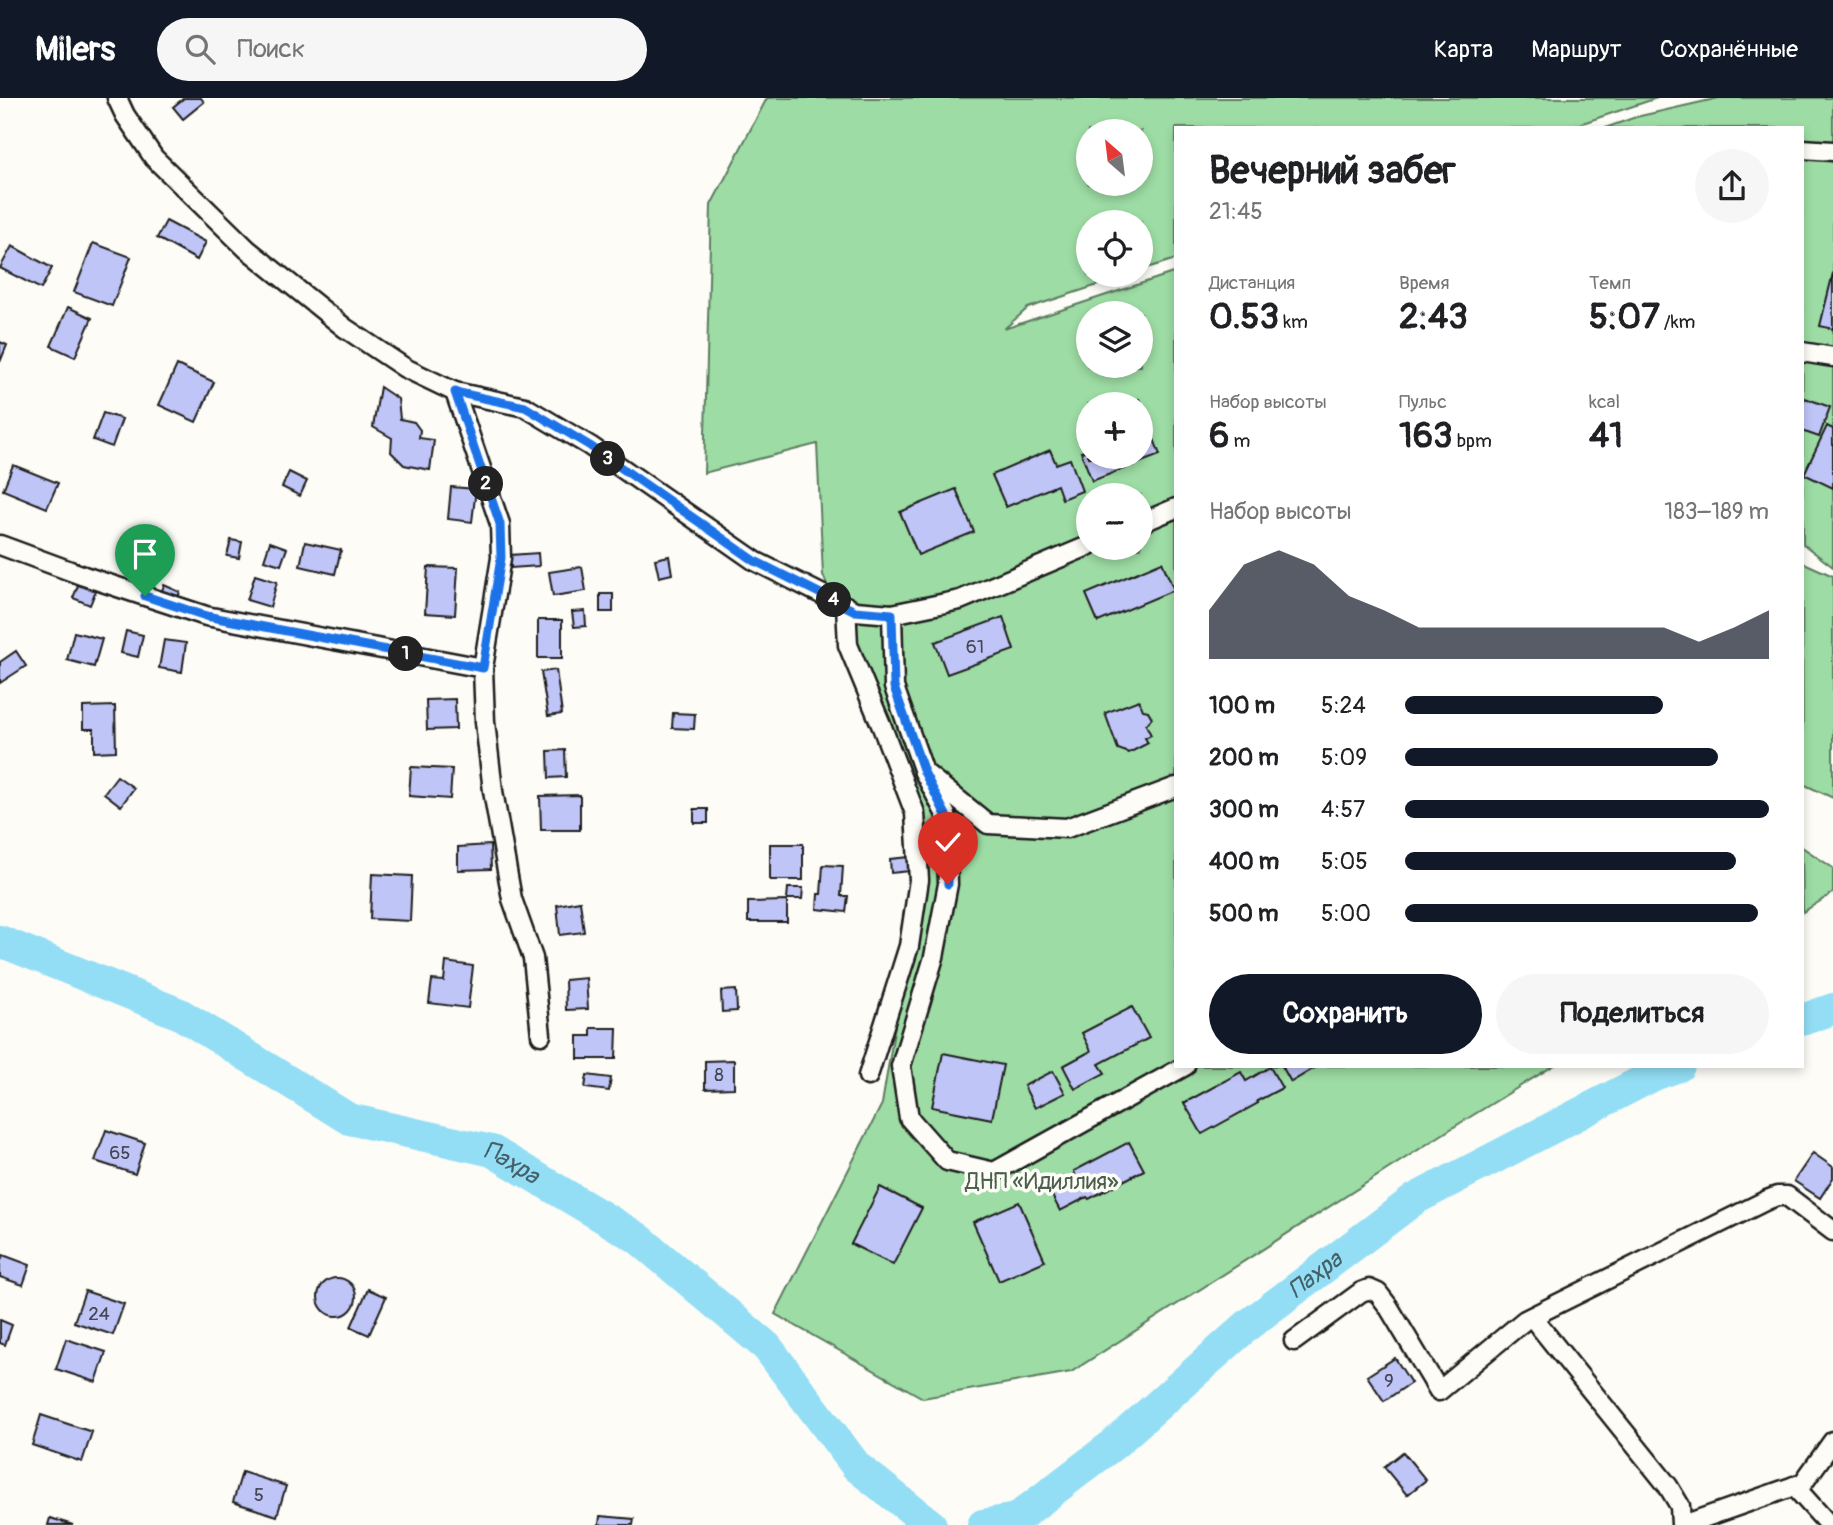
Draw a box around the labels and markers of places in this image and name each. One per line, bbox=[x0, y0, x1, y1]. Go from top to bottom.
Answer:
pin: 3 bbox=[590, 442, 626, 476]
pin: 2 bbox=[468, 466, 504, 502]
pin bbox=[115, 524, 175, 596]
pin: 4 bbox=[816, 582, 852, 618]
pin: 1 bbox=[388, 636, 424, 672]
pin bbox=[918, 812, 978, 884]

